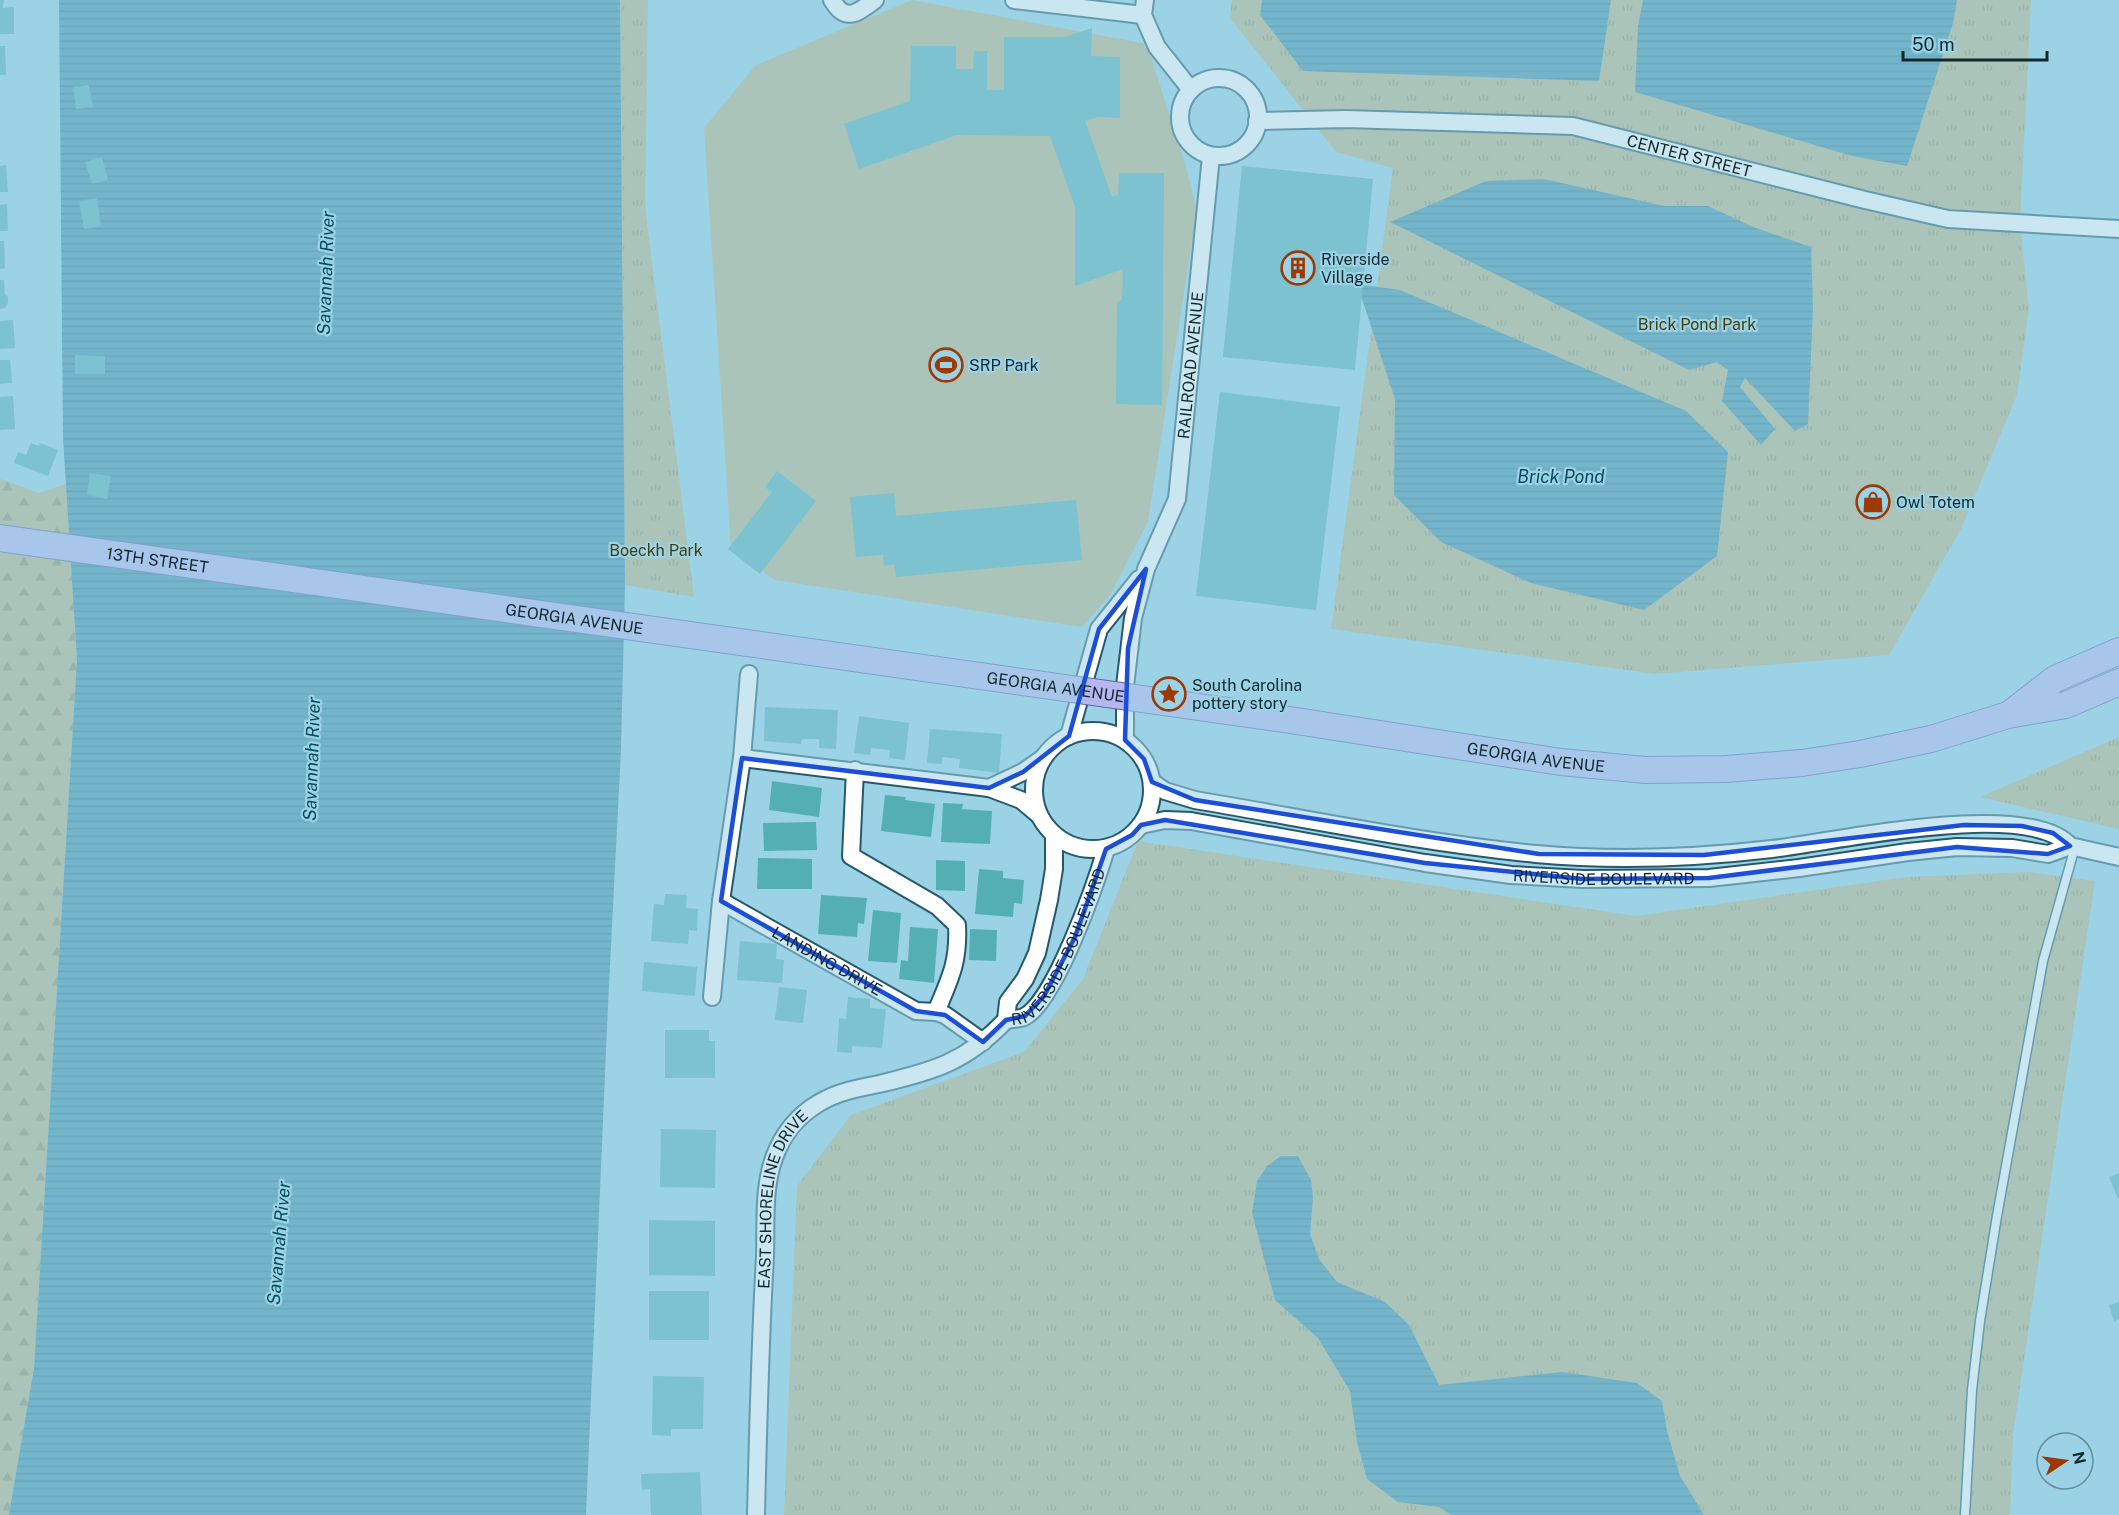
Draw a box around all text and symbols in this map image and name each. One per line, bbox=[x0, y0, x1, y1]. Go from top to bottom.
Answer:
scale bar bbox=[1903, 24, 2047, 62]
text: 50 m bbox=[1912, 34, 1955, 55]
street label: CENTER STREET bbox=[1625, 131, 1754, 181]
water label: Savannah River bbox=[313, 210, 338, 335]
building icon: Riverside Village bbox=[1280, 250, 1316, 286]
place label: Riverside Village bbox=[1321, 250, 1390, 287]
street label: RAILROAD AVENUE bbox=[1174, 291, 1207, 440]
park label: Brick Pond Park bbox=[1638, 315, 1756, 334]
sports icon: SRP Park bbox=[928, 347, 964, 383]
place label: SRP Park bbox=[969, 356, 1039, 375]
water label: Brick Pond bbox=[1517, 466, 1605, 487]
shop icon: Owl Totem bbox=[1855, 484, 1891, 520]
place label: Owl Totem bbox=[1896, 493, 1975, 512]
park label: Boeckh Park bbox=[609, 541, 703, 560]
street label: 13TH STREET bbox=[105, 544, 210, 577]
street label: GEORGIA AVENUE bbox=[504, 600, 645, 638]
street label: GEORGIA AVENUE bbox=[985, 668, 1126, 706]
place icon: South Carolina pottery story bbox=[1151, 676, 1187, 712]
place label: South Carolina pottery story bbox=[1192, 676, 1302, 713]
water label: Savannah River bbox=[299, 696, 324, 821]
street label: GEORGIA AVENUE bbox=[1466, 739, 1606, 776]
street label: RIVERSIDE BOULEVARD bbox=[1010, 866, 1109, 1029]
street label: RIVERSIDE BOULEVARD bbox=[1512, 866, 1695, 889]
street label: LANDING DRIVE bbox=[769, 923, 885, 1000]
street label: EAST SHORELINE DRIVE bbox=[754, 1106, 812, 1289]
water label: Savannah River bbox=[263, 1180, 294, 1306]
north arrow bbox=[2035, 1431, 2095, 1491]
text: N bbox=[2068, 1450, 2090, 1466]

